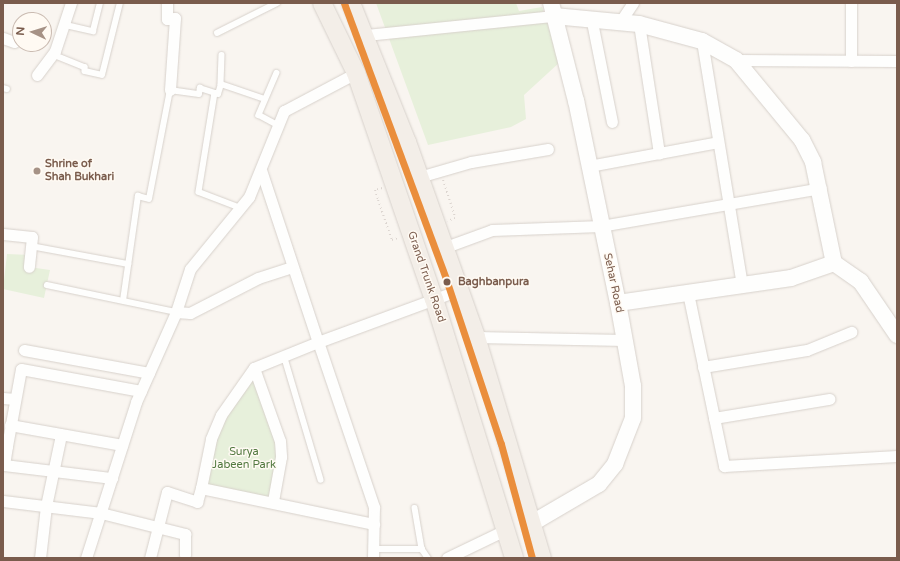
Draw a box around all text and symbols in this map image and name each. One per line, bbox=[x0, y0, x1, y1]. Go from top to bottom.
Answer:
north arrow bbox=[12, 12, 52, 52]
text: N bbox=[14, 26, 27, 36]
place label: Shrine of Shah Bukhari bbox=[45, 158, 114, 184]
marker: Shrine of Shah Bukhari bbox=[32, 166, 42, 176]
street label: Grand Trunk Road bbox=[404, 230, 448, 324]
street label: Sehar Road bbox=[600, 252, 626, 314]
marker: Baghbanpura bbox=[440, 275, 454, 289]
place label: Baghbanpura bbox=[458, 275, 529, 289]
park label: Surya Jabeen Park bbox=[212, 446, 276, 472]

